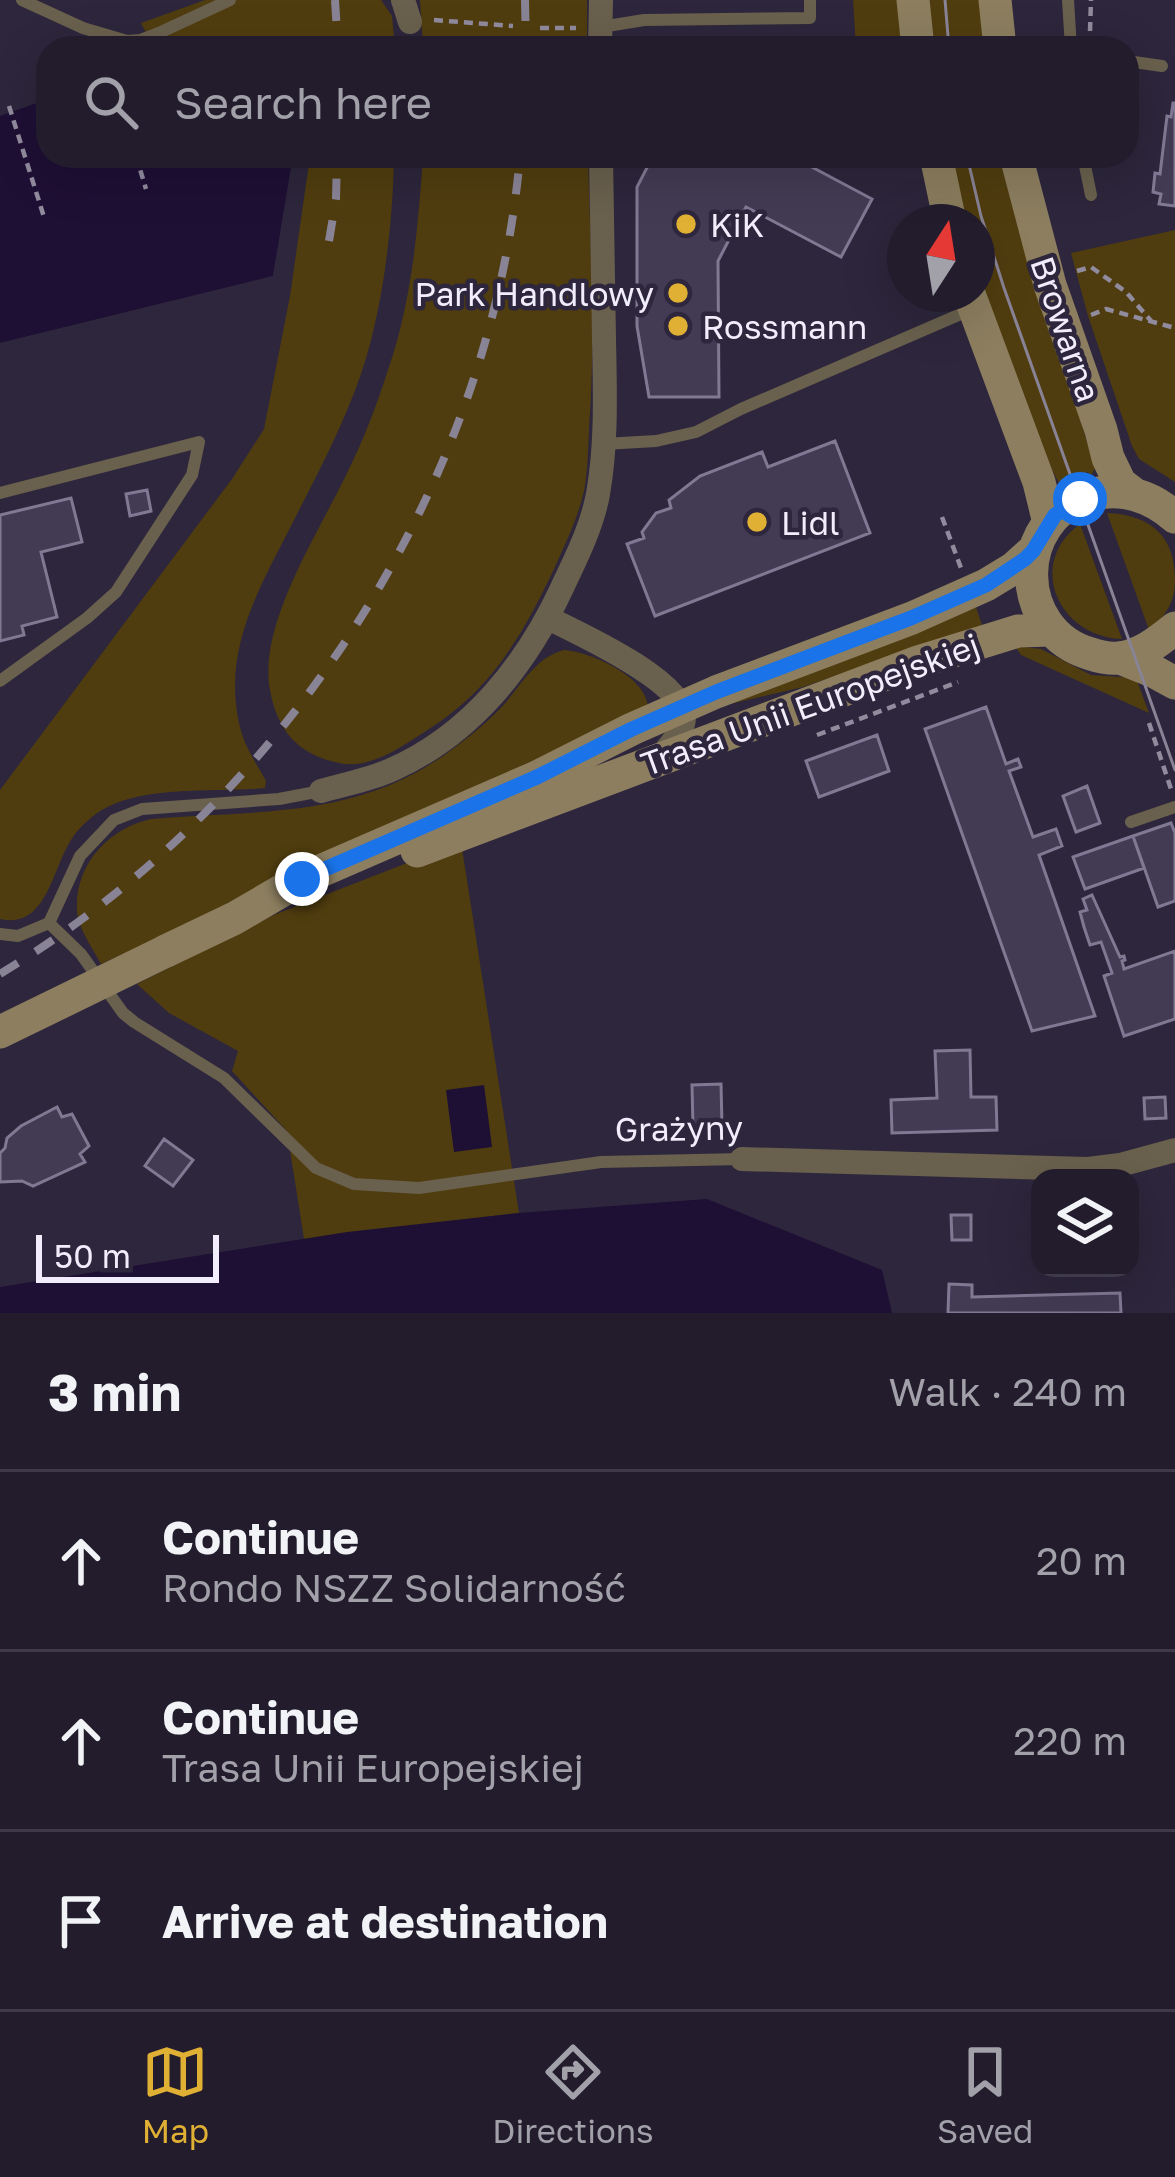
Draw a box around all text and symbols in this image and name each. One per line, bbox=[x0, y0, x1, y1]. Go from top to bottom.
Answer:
search box bbox=[36, 36, 1139, 168]
icon: search bbox=[78, 69, 144, 135]
text: Search here bbox=[174, 75, 432, 129]
north arrow bbox=[887, 204, 995, 312]
place label: KiK bbox=[710, 205, 764, 244]
marker: KiK bbox=[673, 211, 699, 237]
street label: Browarna bbox=[1023, 251, 1109, 407]
place label: Park Handlowy bbox=[414, 274, 654, 313]
marker: Park Handlowy bbox=[665, 280, 691, 306]
place label: Rossmann bbox=[702, 307, 867, 346]
marker: Rossmann bbox=[665, 313, 691, 339]
route start bbox=[1053, 472, 1107, 526]
place label: Lidl bbox=[781, 503, 840, 542]
marker: Lidl bbox=[744, 509, 770, 535]
street label: Trasa Unii Europejskiej bbox=[636, 625, 984, 783]
route end bbox=[275, 852, 329, 906]
street label: Grażyny bbox=[615, 1107, 743, 1149]
map controls bbox=[1031, 1169, 1139, 1277]
button: layers bbox=[1031, 1169, 1139, 1277]
scale bar bbox=[36, 1229, 219, 1282]
text: 50 m bbox=[54, 1236, 131, 1275]
text: 3 min bbox=[48, 1361, 181, 1422]
text: Walk · 240 m bbox=[889, 1368, 1127, 1415]
text: Continue bbox=[162, 1510, 359, 1564]
icon: ahead bbox=[48, 1528, 114, 1594]
text: 20 m bbox=[1036, 1537, 1127, 1584]
text: Rondo NSZZ Solidarność bbox=[162, 1564, 626, 1611]
text: Continue bbox=[162, 1690, 359, 1744]
icon: ahead bbox=[48, 1708, 114, 1774]
text: 220 m bbox=[1013, 1717, 1127, 1764]
text: Trasa Unii Europejskiej bbox=[162, 1744, 584, 1791]
icon: arrive bbox=[48, 1888, 114, 1954]
text: Arrive at destination bbox=[162, 1894, 608, 1948]
tab: Map bbox=[142, 2039, 209, 2150]
tab: Directions bbox=[492, 2039, 654, 2150]
tab: Saved bbox=[937, 2039, 1033, 2150]

